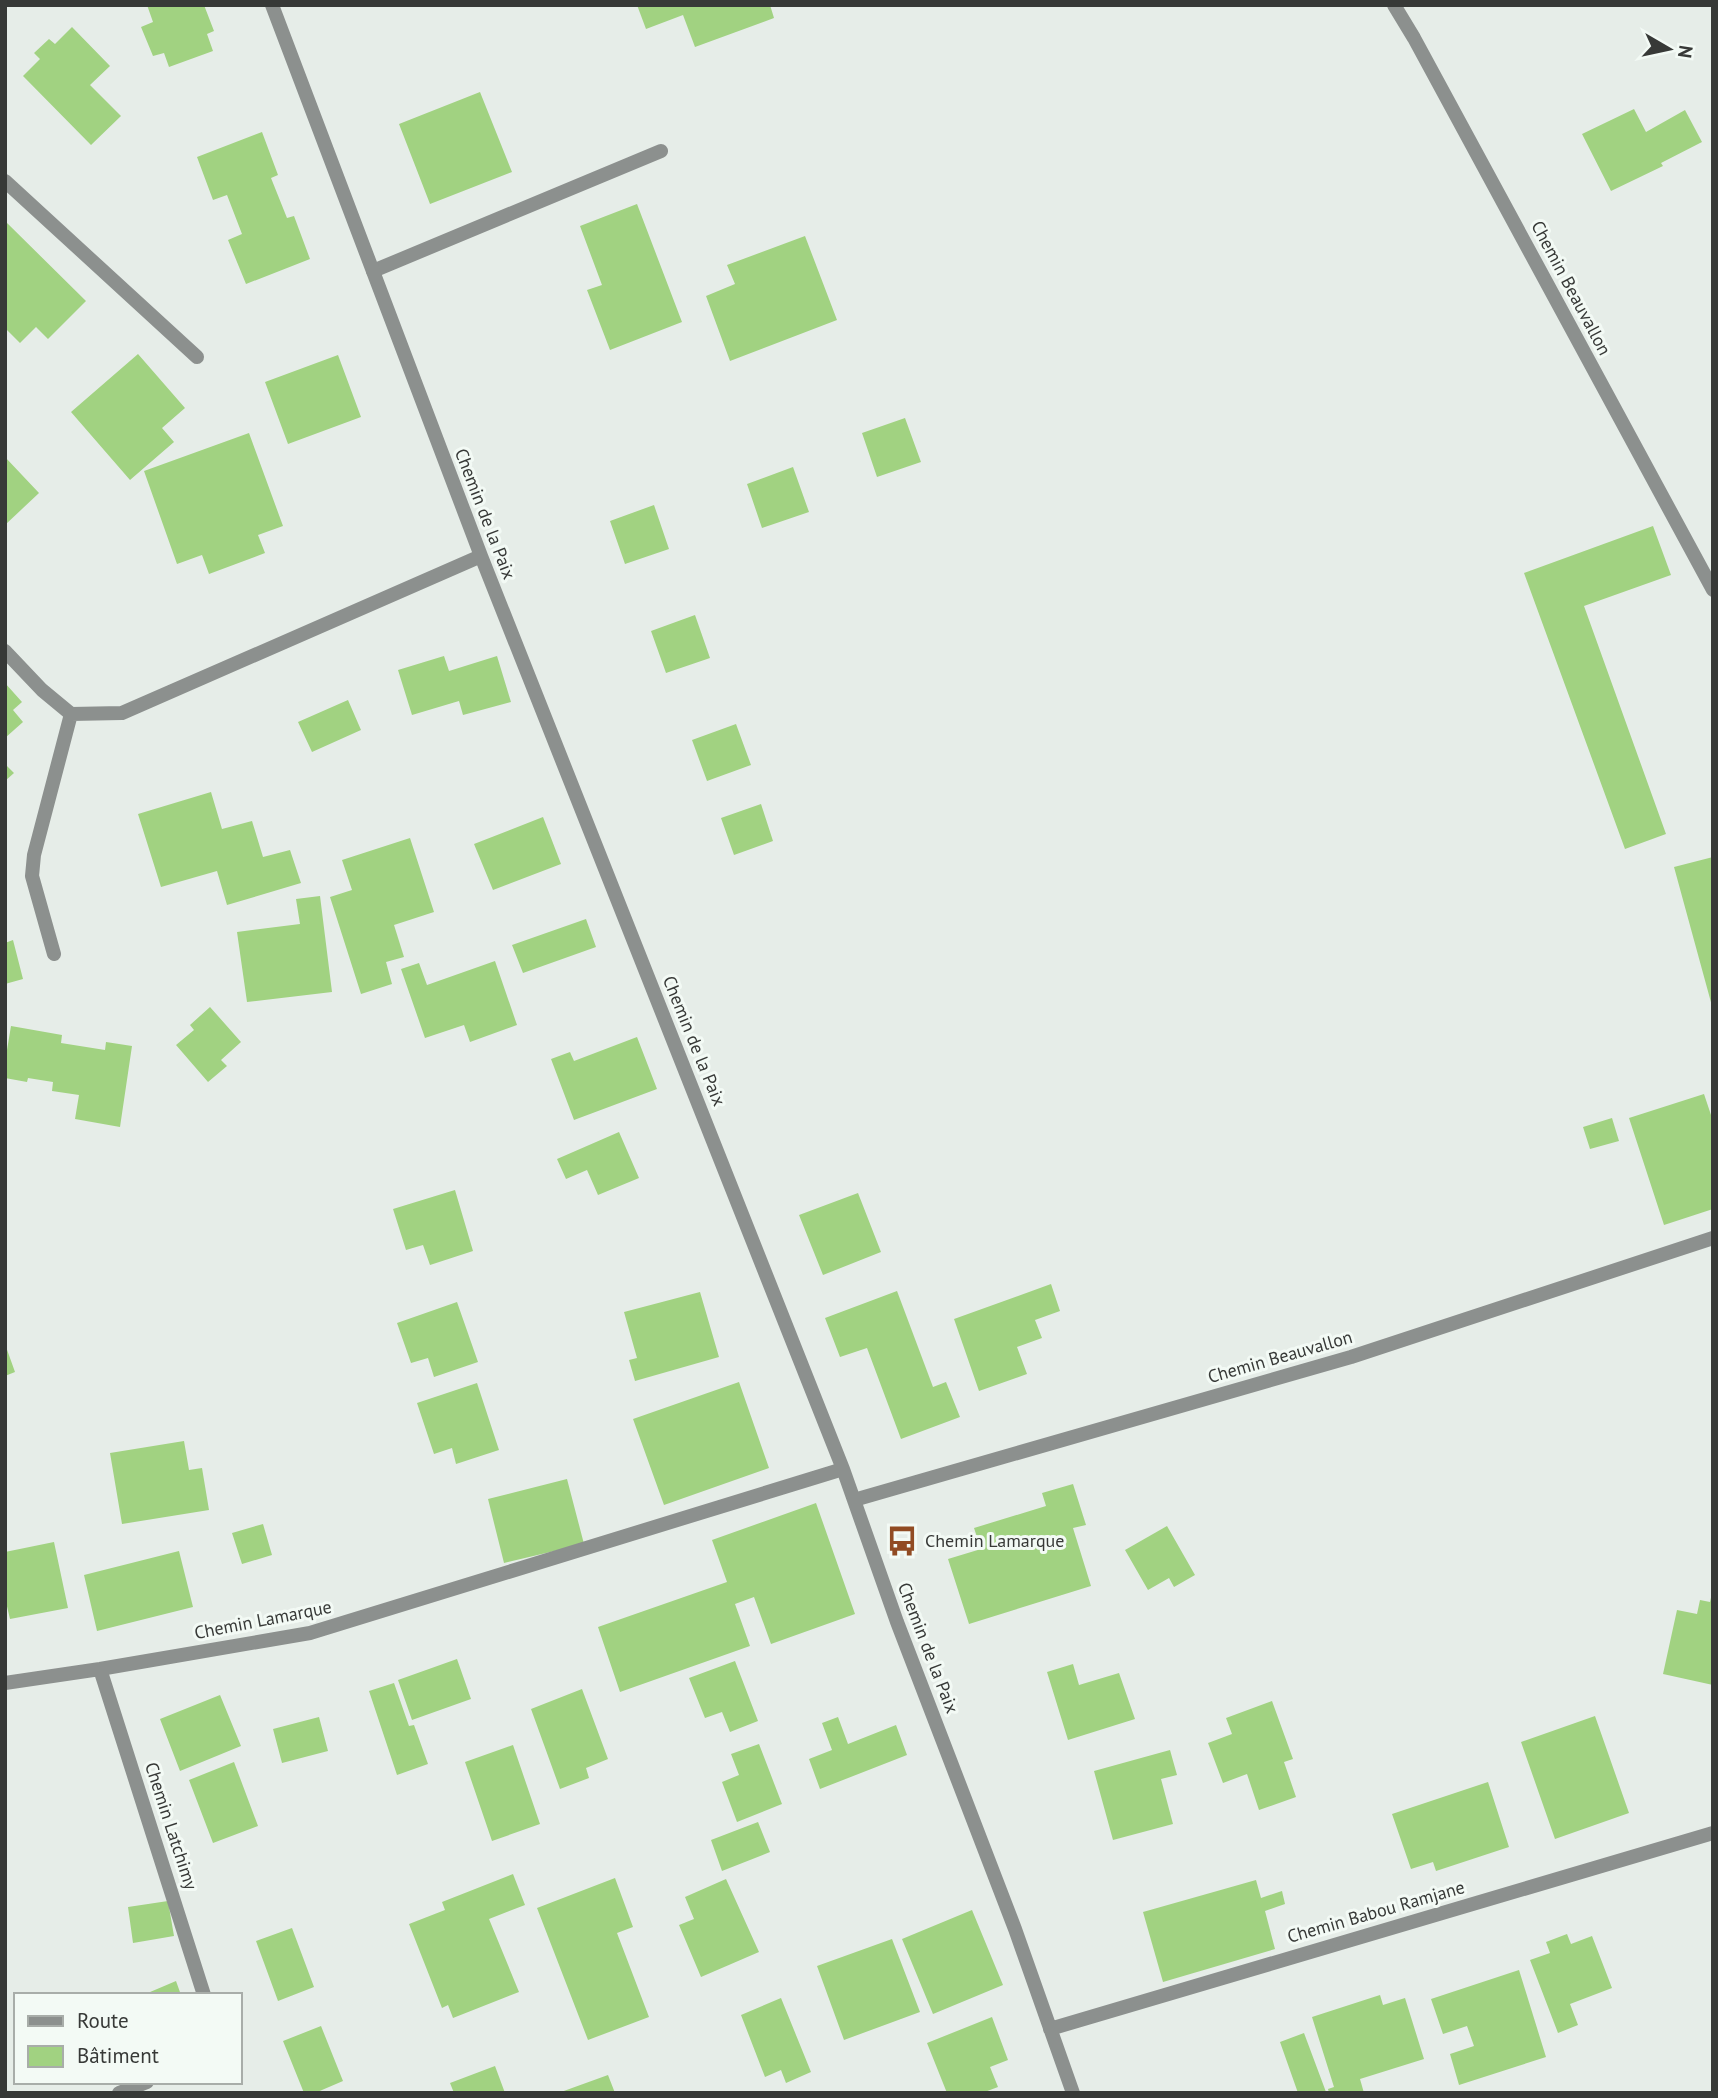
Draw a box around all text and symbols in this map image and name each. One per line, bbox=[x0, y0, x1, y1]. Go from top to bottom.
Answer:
north arrow bbox=[1634, 14, 1704, 84]
text: N bbox=[1673, 44, 1699, 60]
street label: Chemin Beauvallon bbox=[1526, 216, 1617, 359]
street label: Chemin de la Paix bbox=[450, 445, 521, 583]
street label: Chemin de la Paix bbox=[658, 972, 731, 1109]
street label: Chemin Beauvallon bbox=[1205, 1325, 1355, 1388]
bus stop icon: Chemin Lamarque bbox=[885, 1524, 919, 1558]
place label: Chemin Lamarque bbox=[925, 1529, 1064, 1552]
street label: Chemin de la Paix bbox=[893, 1579, 964, 1717]
street label: Chemin Lamarque bbox=[192, 1595, 334, 1644]
street label: Chemin Latchimy bbox=[140, 1759, 203, 1893]
street label: Chemin Babou Ramjane bbox=[1285, 1875, 1467, 1948]
legend bbox=[14, 1993, 242, 2084]
text: Route bbox=[77, 2007, 129, 2034]
text: Bâtiment bbox=[77, 2042, 159, 2069]

